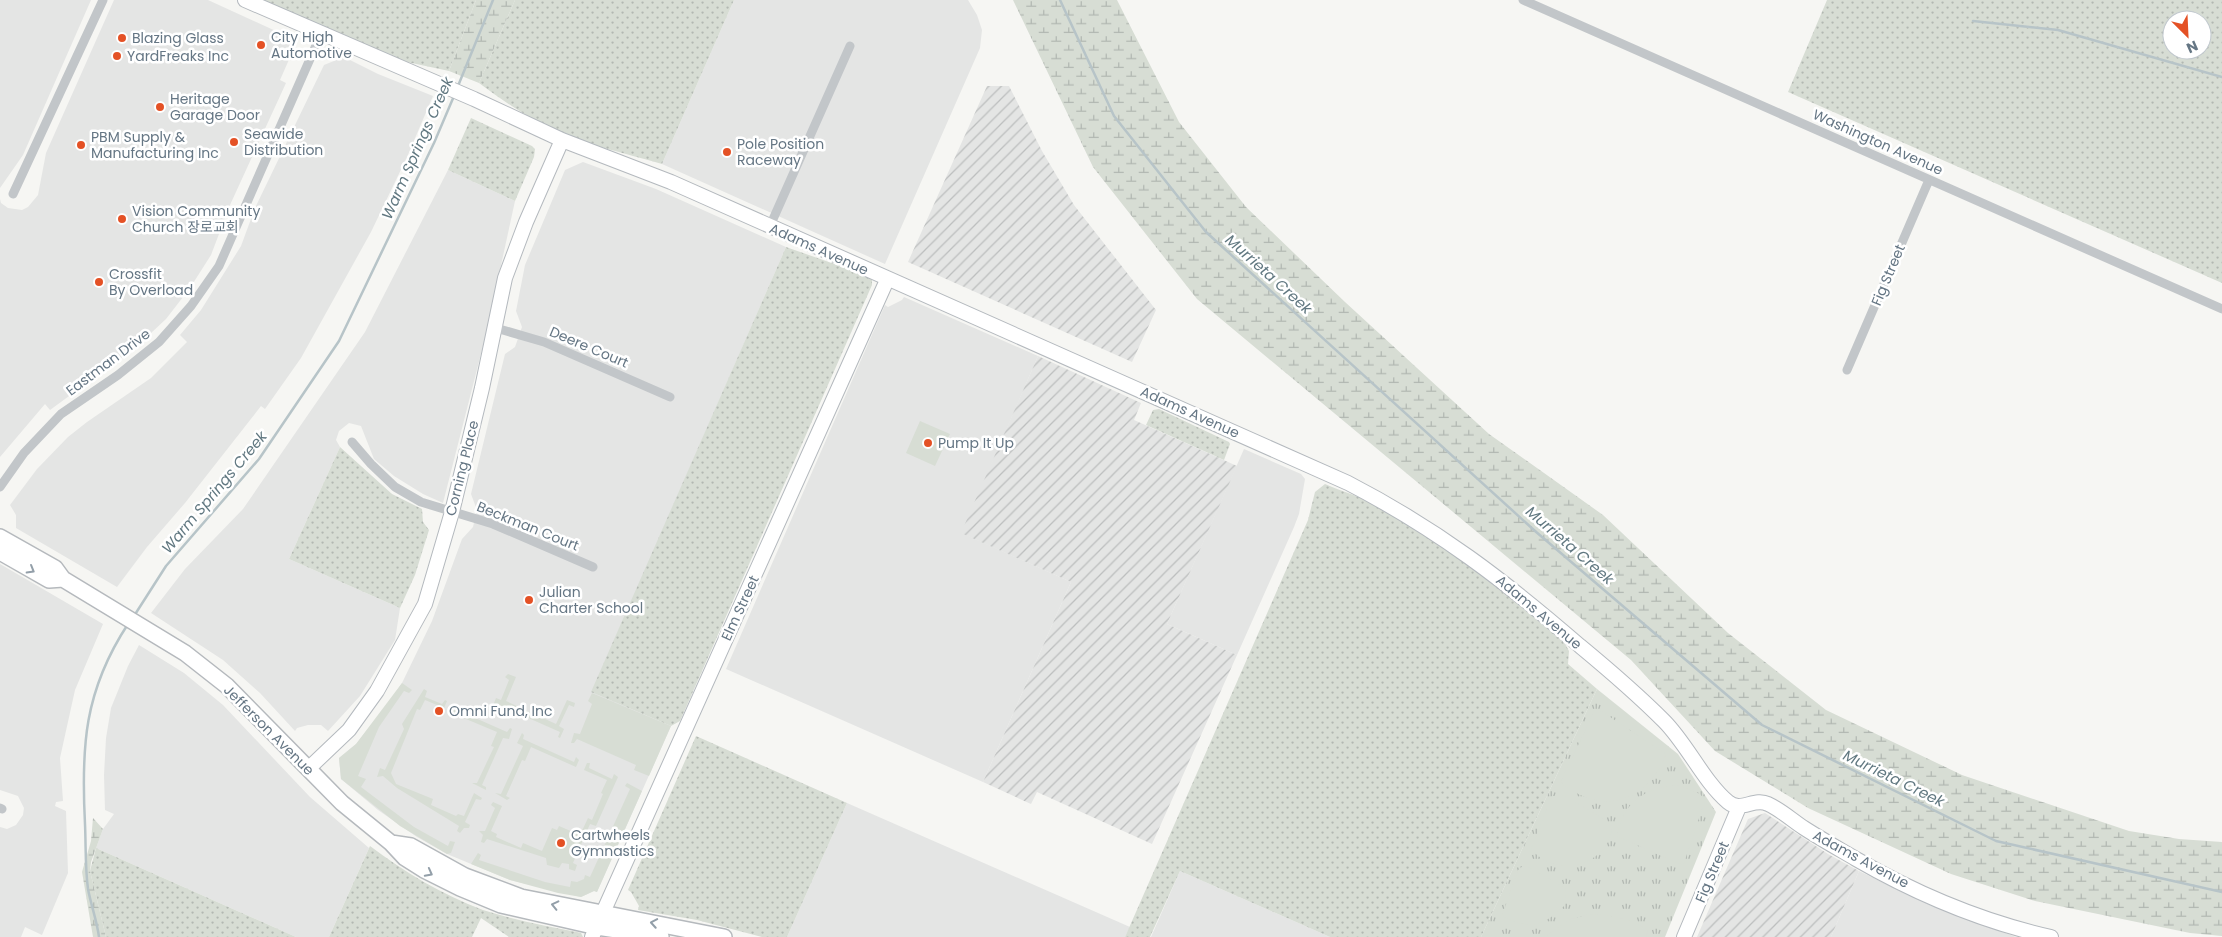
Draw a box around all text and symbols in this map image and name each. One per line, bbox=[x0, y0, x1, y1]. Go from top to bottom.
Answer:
north arrow bbox=[2162, 10, 2212, 60]
place label: City High Automotive bbox=[271, 27, 352, 63]
place label: Blazing Glass bbox=[132, 28, 224, 48]
marker: Blazing Glass bbox=[116, 32, 128, 44]
text: N bbox=[2183, 36, 2201, 58]
marker: City High Automotive bbox=[255, 39, 267, 51]
place label: YardFreaks Inc bbox=[127, 46, 229, 66]
marker: YardFreaks Inc bbox=[111, 50, 123, 62]
water label: Warm Springs Creek bbox=[376, 72, 458, 223]
place label: Heritage Garage Door bbox=[170, 89, 260, 125]
marker: Heritage Garage Door bbox=[154, 101, 166, 113]
street label: Washington Avenue bbox=[1810, 104, 1947, 180]
place label: Seawide Distribution bbox=[244, 124, 323, 160]
place label: PBM Supply & Manufacturing Inc bbox=[91, 127, 219, 163]
place label: Pole Position Raceway bbox=[737, 134, 824, 170]
marker: Seawide Distribution bbox=[228, 136, 240, 148]
marker: PBM Supply & Manufacturing Inc bbox=[75, 139, 87, 151]
marker: Pole Position Raceway bbox=[721, 146, 733, 158]
place label: Vision Community Church 장로교회 bbox=[132, 201, 260, 237]
marker: Vision Community Church 장로교회 bbox=[116, 213, 128, 225]
street label: Adams Avenue bbox=[766, 218, 872, 280]
water label: Murrieta Creek bbox=[1221, 229, 1318, 320]
street label: Fig Street bbox=[1866, 241, 1910, 309]
place label: Crossfit By Overload bbox=[109, 264, 193, 300]
marker: Crossfit By Overload bbox=[93, 276, 105, 288]
street label: Deere Court bbox=[546, 321, 632, 373]
street label: Eastman Drive bbox=[62, 324, 154, 400]
street label: Adams Avenue bbox=[1137, 381, 1243, 443]
street label: Corning Place bbox=[440, 418, 484, 518]
water label: Warm Springs Creek bbox=[156, 425, 272, 558]
place label: Pump It Up bbox=[938, 433, 1014, 453]
marker: Pump It Up bbox=[922, 437, 934, 449]
street label: Beckman Court bbox=[474, 496, 582, 556]
water label: Murrieta Creek bbox=[1521, 501, 1619, 590]
one-way arrow bbox=[25, 563, 34, 573]
street label: Adams Avenue bbox=[1492, 570, 1586, 654]
street label: Elm Street bbox=[716, 572, 764, 644]
place label: Julian Charter School bbox=[539, 582, 643, 618]
marker: Julian Charter School bbox=[523, 594, 535, 606]
street label: Jefferson Avenue bbox=[219, 680, 319, 780]
place label: Omni Fund, Inc bbox=[449, 701, 552, 721]
marker: Omni Fund, Inc bbox=[433, 705, 445, 717]
water label: Murrieta Creek bbox=[1840, 744, 1949, 812]
place label: Cartwheels Gymnastics bbox=[571, 825, 654, 861]
street label: Adams Avenue bbox=[1809, 825, 1913, 893]
marker: Cartwheels Gymnastics bbox=[555, 837, 567, 849]
street label: Fig Street bbox=[1690, 838, 1734, 906]
one-way arrow bbox=[424, 866, 433, 876]
one-way arrow bbox=[550, 900, 559, 911]
one-way arrow bbox=[650, 918, 658, 928]

